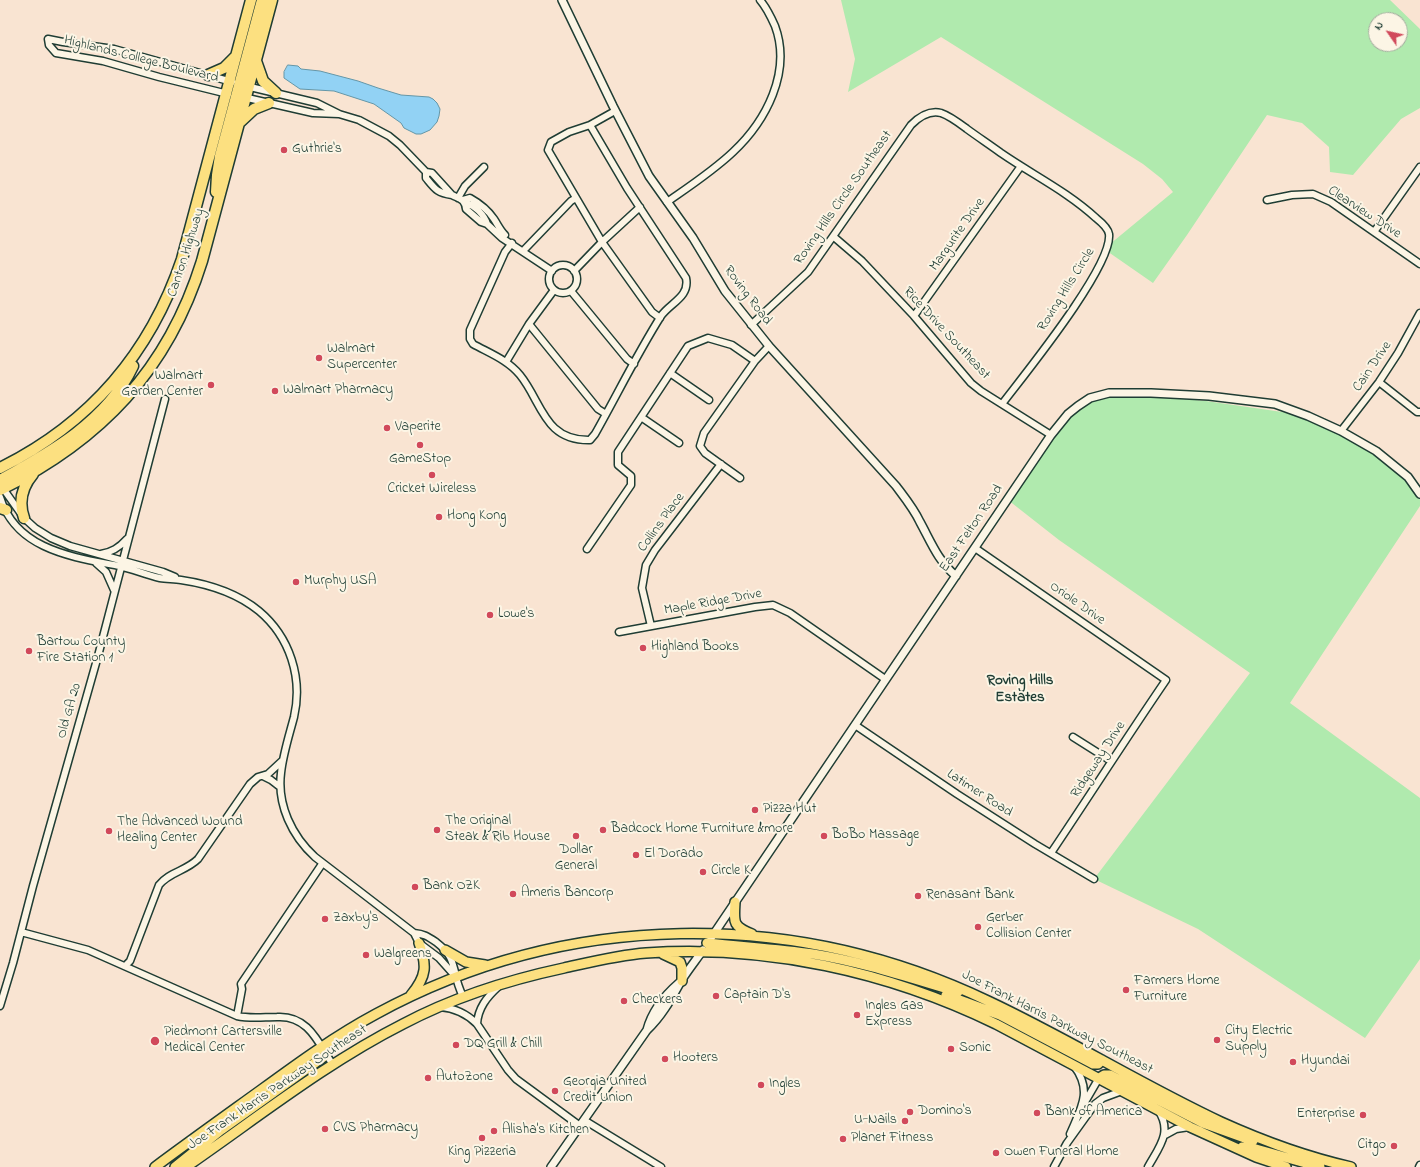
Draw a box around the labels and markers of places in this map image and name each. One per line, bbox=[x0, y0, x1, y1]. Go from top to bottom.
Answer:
place label: Guthrie's bbox=[292, 142, 342, 158]
marker: Guthrie's bbox=[279, 145, 289, 155]
place label: Walmart Supercenter bbox=[327, 342, 397, 374]
marker: Walmart Supercenter bbox=[314, 353, 324, 363]
place label: Walmart Garden Center bbox=[122, 369, 203, 402]
marker: Walmart Garden Center bbox=[206, 380, 216, 390]
place label: Walmart Pharmacy bbox=[283, 383, 393, 399]
marker: Walmart Pharmacy bbox=[270, 386, 280, 396]
place label: Vaperite bbox=[395, 420, 441, 436]
marker: Vaperite bbox=[382, 423, 392, 433]
marker: GameStop bbox=[415, 440, 425, 450]
place label: GameStop bbox=[389, 452, 451, 468]
marker: Cricket Wireless bbox=[427, 470, 437, 480]
place label: Cricket Wireless bbox=[388, 482, 476, 498]
place label: Hong Kong bbox=[447, 509, 506, 525]
marker: Hong Kong bbox=[434, 512, 444, 522]
place label: Murphy USA bbox=[304, 574, 376, 590]
marker: Murphy USA bbox=[291, 577, 301, 587]
place label: Lowe's bbox=[498, 607, 534, 623]
marker: Lowe's bbox=[485, 610, 495, 620]
place label: Bartow County Fire Station 1 bbox=[37, 635, 125, 668]
place label: Highland Books bbox=[651, 640, 739, 656]
marker: Highland Books bbox=[638, 643, 648, 653]
marker: Bartow County Fire Station 1 bbox=[24, 646, 34, 656]
place label: Pizza Hut bbox=[763, 802, 816, 818]
marker: Pizza Hut bbox=[750, 805, 760, 815]
place label: The Original Steak & Rib House bbox=[445, 814, 550, 846]
place label: The Advanced Wound Healing Center bbox=[117, 815, 243, 848]
place label: Badcock Home Furniture &more bbox=[611, 822, 793, 838]
marker: The Original Steak & Rib House bbox=[432, 825, 442, 835]
marker: Badcock Home Furniture &more bbox=[598, 825, 608, 835]
marker: The Advanced Wound Healing Center bbox=[104, 826, 114, 836]
place label: BoBo Massage bbox=[832, 828, 919, 844]
marker: Dollar General bbox=[571, 831, 581, 841]
marker: BoBo Massage bbox=[819, 831, 829, 841]
place label: Dollar General bbox=[555, 843, 597, 876]
place label: El Dorado bbox=[644, 847, 703, 863]
marker: El Dorado bbox=[631, 850, 641, 860]
place label: Circle K bbox=[711, 864, 751, 880]
marker: Circle K bbox=[698, 867, 708, 877]
place label: Bank OZK bbox=[423, 879, 480, 895]
marker: Bank OZK bbox=[410, 882, 420, 892]
place label: Ameris Bancorp bbox=[521, 886, 614, 902]
place label: Renasant Bank bbox=[926, 888, 1014, 904]
marker: Ameris Bancorp bbox=[508, 889, 518, 899]
marker: Renasant Bank bbox=[913, 891, 923, 901]
place label: Zaxby's bbox=[333, 911, 379, 927]
place label: Gerber Collision Center bbox=[986, 911, 1071, 944]
marker: Zaxby's bbox=[320, 914, 330, 924]
marker: Gerber Collision Center bbox=[973, 922, 983, 932]
place label: Walgreens bbox=[374, 947, 432, 963]
marker: Walgreens bbox=[361, 950, 371, 960]
place label: Farmers Home Furniture bbox=[1134, 974, 1220, 1006]
marker: Farmers Home Furniture bbox=[1121, 985, 1131, 995]
place label: Captain D's bbox=[724, 988, 791, 1004]
marker: Captain D's bbox=[711, 991, 721, 1001]
place label: Checkers bbox=[632, 993, 683, 1009]
marker: Checkers bbox=[619, 996, 629, 1006]
place label: Ingles Gas Express bbox=[865, 999, 924, 1032]
marker: Ingles Gas Express bbox=[852, 1010, 862, 1020]
place label: City Electric Supply bbox=[1225, 1024, 1292, 1056]
place label: Piedmont Cartersville Medical Center bbox=[164, 1025, 282, 1058]
marker: Piedmont Cartersville Medical Center bbox=[149, 1035, 161, 1047]
marker: City Electric Supply bbox=[1212, 1035, 1222, 1045]
place label: DQ Grill & Chill bbox=[464, 1037, 542, 1053]
marker: DQ Grill & Chill bbox=[451, 1040, 461, 1050]
place label: Sonic bbox=[959, 1041, 991, 1057]
marker: Sonic bbox=[946, 1044, 956, 1054]
place label: Hooters bbox=[673, 1051, 718, 1067]
marker: Hooters bbox=[660, 1054, 670, 1064]
place label: Hyundai bbox=[1301, 1054, 1350, 1070]
marker: Hyundai bbox=[1288, 1057, 1298, 1067]
place label: AutoZone bbox=[436, 1070, 493, 1086]
marker: AutoZone bbox=[423, 1073, 433, 1083]
place label: Georgia United Credit Union bbox=[563, 1075, 647, 1108]
place label: Ingles bbox=[769, 1077, 801, 1093]
marker: Ingles bbox=[756, 1080, 766, 1090]
marker: Georgia United Credit Union bbox=[550, 1086, 560, 1096]
place label: Domino's bbox=[918, 1104, 972, 1120]
place label: Bank of America bbox=[1045, 1105, 1142, 1121]
marker: Domino's bbox=[905, 1107, 915, 1117]
place label: Enterprise bbox=[1296, 1107, 1355, 1123]
marker: Bank of America bbox=[1032, 1108, 1042, 1118]
marker: Enterprise bbox=[1358, 1110, 1368, 1120]
place label: U-Nails bbox=[854, 1113, 897, 1129]
marker: U-Nails bbox=[900, 1116, 910, 1126]
place label: CVS Pharmacy bbox=[333, 1121, 418, 1137]
place label: Alisha's Kitchen bbox=[502, 1123, 589, 1139]
marker: CVS Pharmacy bbox=[320, 1124, 330, 1134]
marker: Alisha's Kitchen bbox=[489, 1126, 499, 1136]
place label: Planet Fitness bbox=[851, 1131, 933, 1147]
marker: King Pizzeria bbox=[477, 1133, 487, 1143]
marker: Planet Fitness bbox=[838, 1134, 848, 1144]
place label: Citgo bbox=[1358, 1138, 1386, 1154]
marker: Citgo bbox=[1389, 1141, 1399, 1151]
place label: King Pizzeria bbox=[448, 1145, 516, 1161]
place label: Owen Funeral Home bbox=[1004, 1145, 1119, 1161]
marker: Owen Funeral Home bbox=[991, 1148, 1001, 1158]

